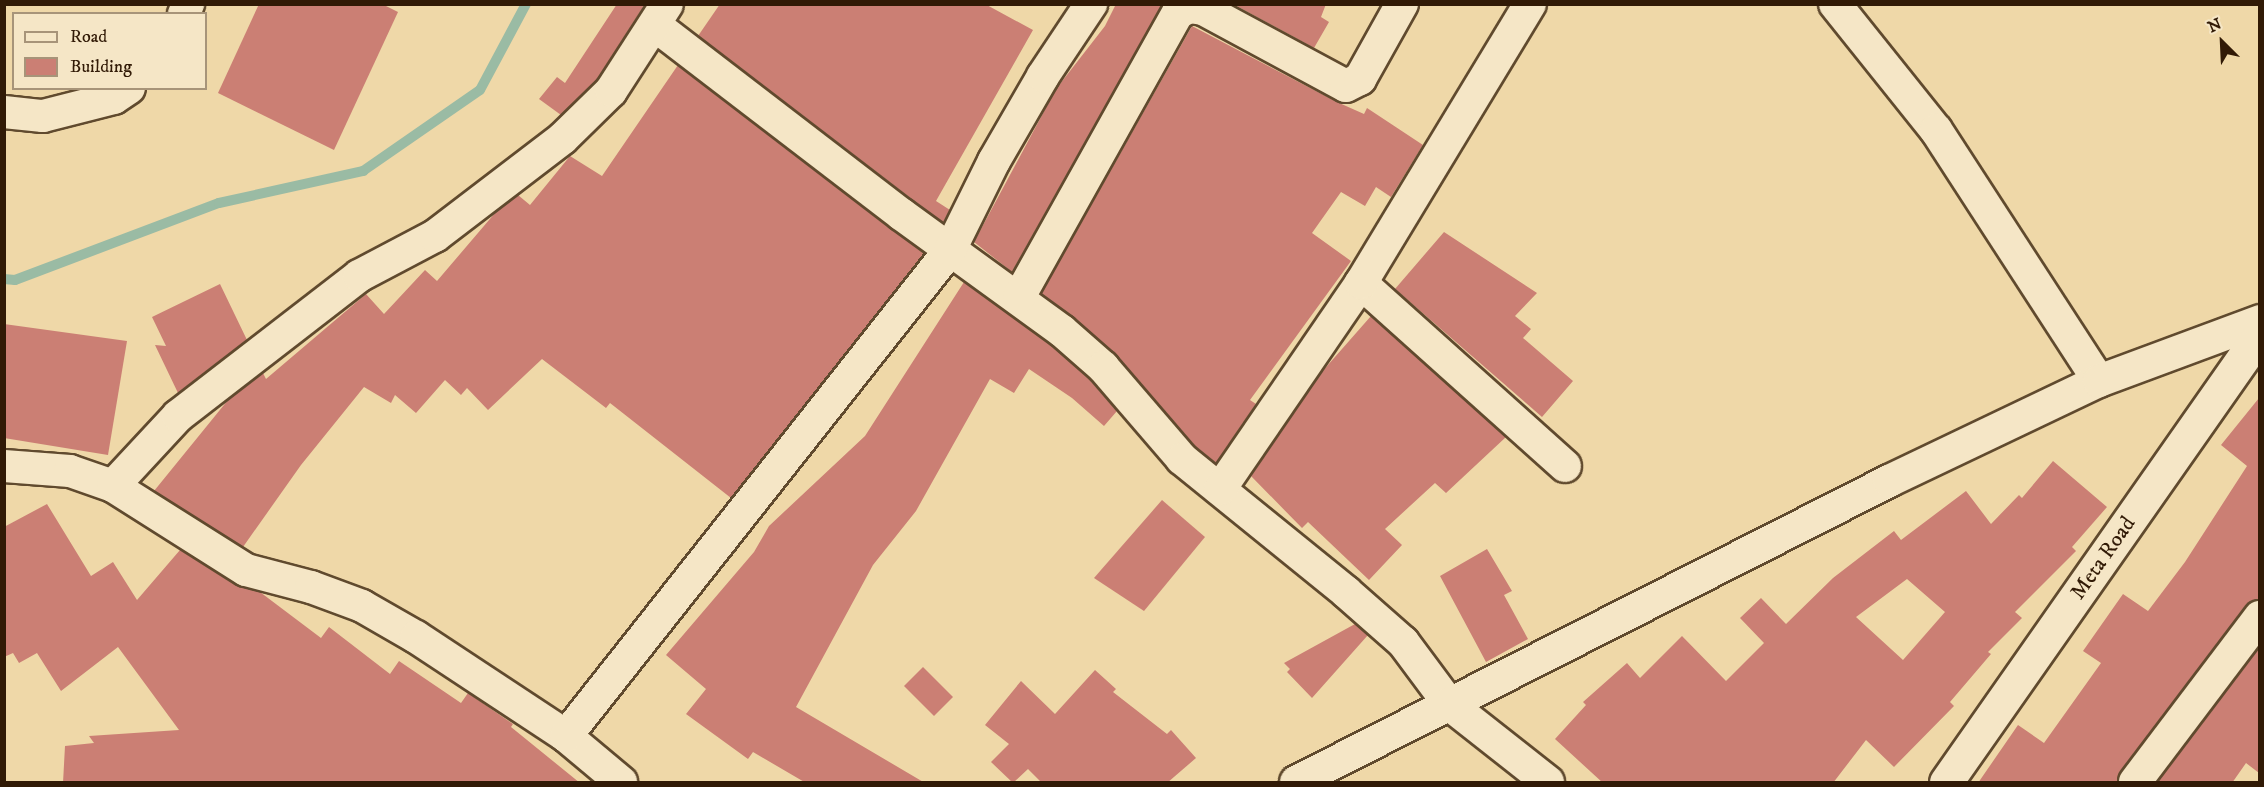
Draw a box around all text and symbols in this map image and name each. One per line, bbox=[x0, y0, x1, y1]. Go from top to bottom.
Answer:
legend bbox=[12, 12, 207, 90]
north arrow bbox=[2192, 12, 2252, 72]
text: N bbox=[2205, 14, 2225, 37]
text: Road bbox=[70, 26, 107, 48]
text: Building bbox=[70, 56, 132, 78]
street label: Meta Road bbox=[2065, 511, 2141, 605]

